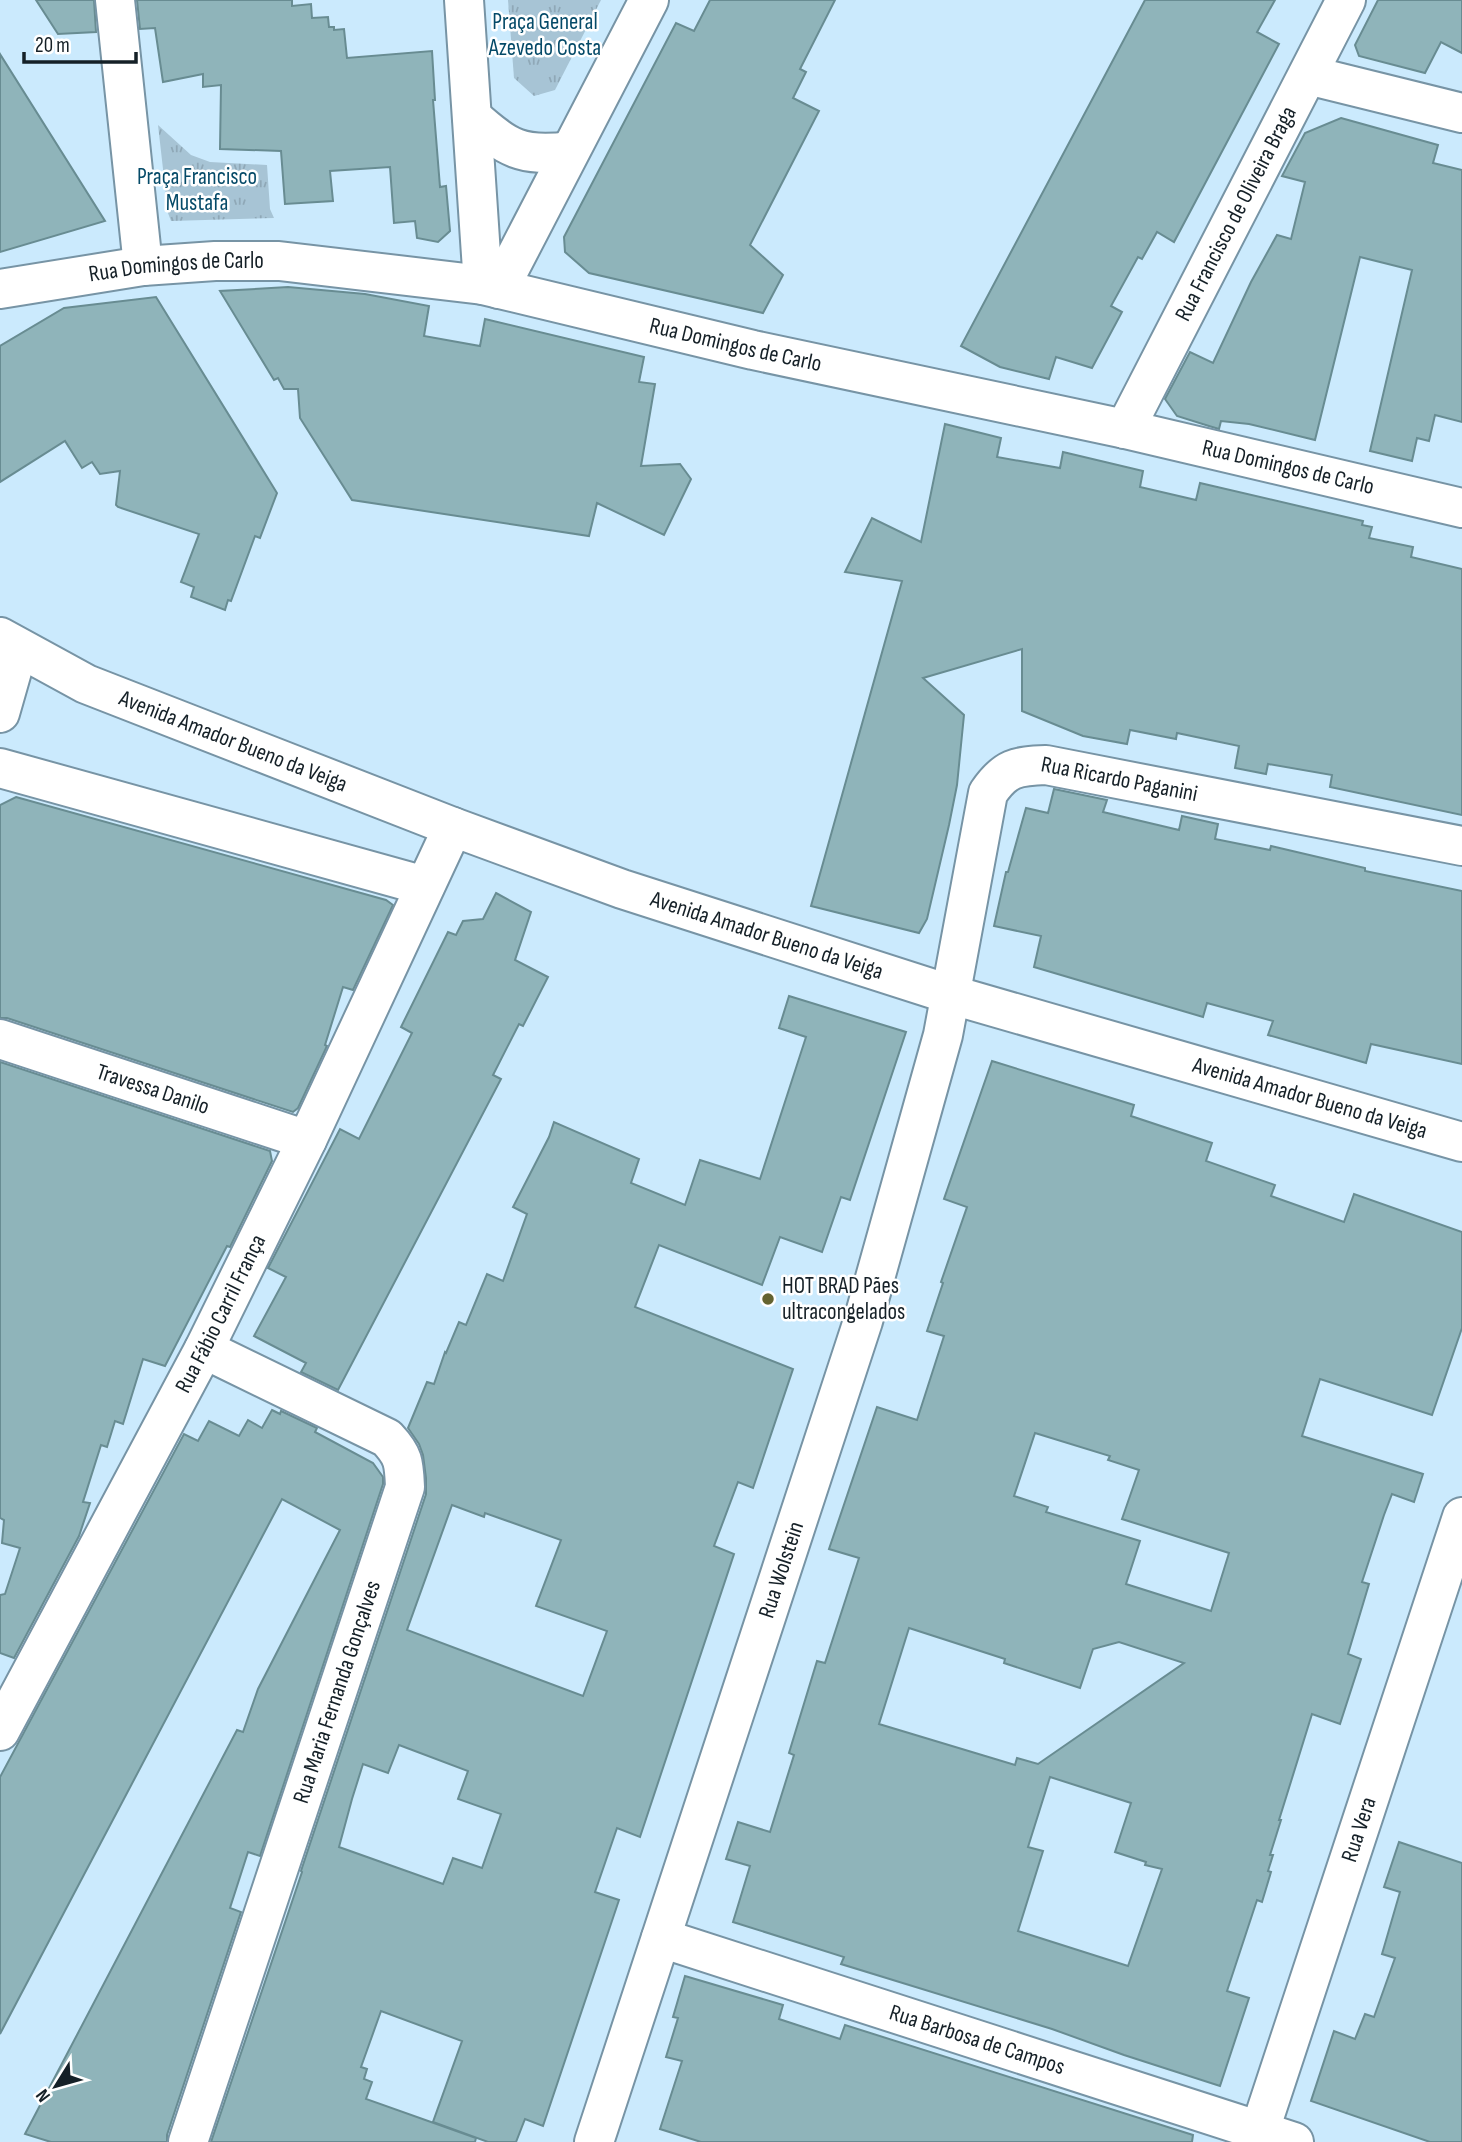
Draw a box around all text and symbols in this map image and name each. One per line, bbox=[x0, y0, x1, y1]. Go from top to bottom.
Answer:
park label: Praça General Azevedo Costa bbox=[488, 8, 601, 62]
scale bar bbox=[24, 21, 136, 65]
text: 20 m bbox=[35, 33, 70, 58]
street label: Rua Francisco de Oliveira Braga bbox=[1169, 102, 1303, 326]
park label: Praça Francisco Mustafa bbox=[137, 163, 257, 217]
street label: Rua Domingos de Carlo bbox=[87, 247, 264, 289]
street label: Rua Domingos de Carlo bbox=[647, 312, 824, 378]
street label: Rua Domingos de Carlo bbox=[1199, 434, 1377, 501]
street label: Avenida Amador Bueno da Veiga bbox=[114, 684, 351, 798]
street label: Rua Ricardo Paganini bbox=[1039, 750, 1200, 808]
street label: Avenida Amador Bueno da Veiga bbox=[646, 885, 887, 986]
street label: Avenida Amador Bueno da Veiga bbox=[1189, 1051, 1430, 1145]
street label: Travessa Danilo bbox=[93, 1058, 213, 1121]
street label: Rua Fábio Carril França bbox=[169, 1230, 272, 1398]
place label: HOT BRAD Pães ultracongelados bbox=[782, 1272, 905, 1326]
marker: HOT BRAD Pães ultracongelados bbox=[760, 1291, 776, 1307]
street label: Rua Wolstein bbox=[753, 1518, 810, 1622]
street label: Rua Maria Fernanda Gonçalves bbox=[287, 1577, 387, 1807]
street label: Rua Vera bbox=[1335, 1793, 1383, 1866]
street label: Rua Barbosa de Campos bbox=[886, 1999, 1068, 2081]
north arrow bbox=[21, 2051, 91, 2121]
text: N bbox=[31, 2084, 56, 2106]

